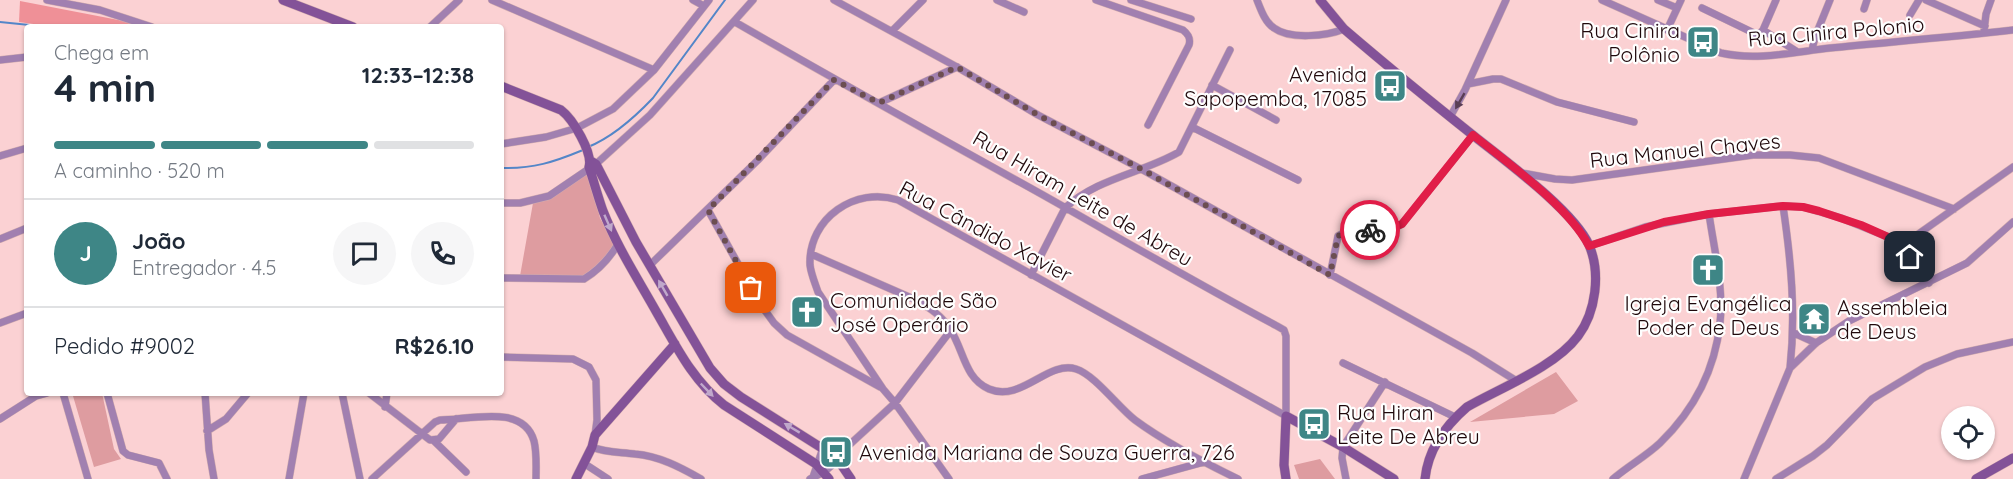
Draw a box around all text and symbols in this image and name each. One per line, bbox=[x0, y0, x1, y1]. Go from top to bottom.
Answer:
street label: Rua Cinira Polonio bbox=[1747, 10, 1925, 52]
place label: Rua Cinira Polônio bbox=[1580, 17, 1680, 67]
bus stop icon: Rua Cinira Polônio bbox=[1685, 24, 1721, 60]
text: Chega em bbox=[54, 40, 149, 65]
text: 12:33–12:38 bbox=[362, 61, 474, 89]
place label: Avenida Sapopemba, 17085 bbox=[1184, 61, 1367, 111]
text: 4 min bbox=[54, 63, 156, 112]
bus stop icon: Avenida Sapopemba, 17085 bbox=[1372, 68, 1408, 104]
one-way arrow bbox=[1454, 93, 1465, 109]
street label: Rua Hiram Leite de Abreu bbox=[968, 124, 1198, 272]
street label: Rua Manuel Chaves bbox=[1588, 127, 1782, 173]
text: A caminho · 520 m bbox=[54, 158, 225, 183]
street label: Rua Cândido Xavier bbox=[895, 174, 1077, 288]
courier bbox=[1340, 200, 1400, 260]
one-way arrow bbox=[603, 214, 613, 232]
icon: bike bbox=[1354, 214, 1387, 247]
button: chat bbox=[333, 222, 396, 285]
button: phone bbox=[411, 222, 474, 285]
text: João bbox=[132, 227, 185, 255]
pin bbox=[1884, 231, 1935, 282]
text: J bbox=[79, 239, 92, 267]
icon: home bbox=[1893, 240, 1926, 273]
church icon: Igreja Evangélica Poder de Deus bbox=[1690, 252, 1726, 288]
text: Entregador · 4.5 bbox=[132, 255, 276, 280]
pin bbox=[725, 262, 776, 313]
icon: bag bbox=[734, 271, 767, 304]
one-way arrow bbox=[658, 279, 668, 296]
place label: Comunidade São José Operário bbox=[830, 287, 997, 337]
place label: Igreja Evangélica Poder de Deus bbox=[1625, 290, 1792, 340]
church icon: Comunidade São José Operário bbox=[789, 294, 825, 330]
place label: Assembleia de Deus bbox=[1837, 294, 1948, 344]
temple icon: Assembleia de Deus bbox=[1796, 301, 1832, 337]
text: Pedido #9002 bbox=[54, 332, 195, 360]
text: R$26.10 bbox=[395, 332, 474, 360]
one-way arrow bbox=[700, 383, 714, 397]
place label: Rua Hiran Leite De Abreu bbox=[1337, 399, 1480, 449]
bus stop icon: Rua Hiran Leite De Abreu bbox=[1296, 406, 1332, 442]
map controls bbox=[1941, 406, 1995, 460]
button: locate bbox=[1941, 406, 1995, 460]
one-way arrow bbox=[784, 423, 800, 434]
bus stop icon: Avenida Mariana de Souza Guerra, 726 bbox=[818, 434, 854, 470]
place label: Avenida Mariana de Souza Guerra, 726 bbox=[859, 439, 1235, 465]

